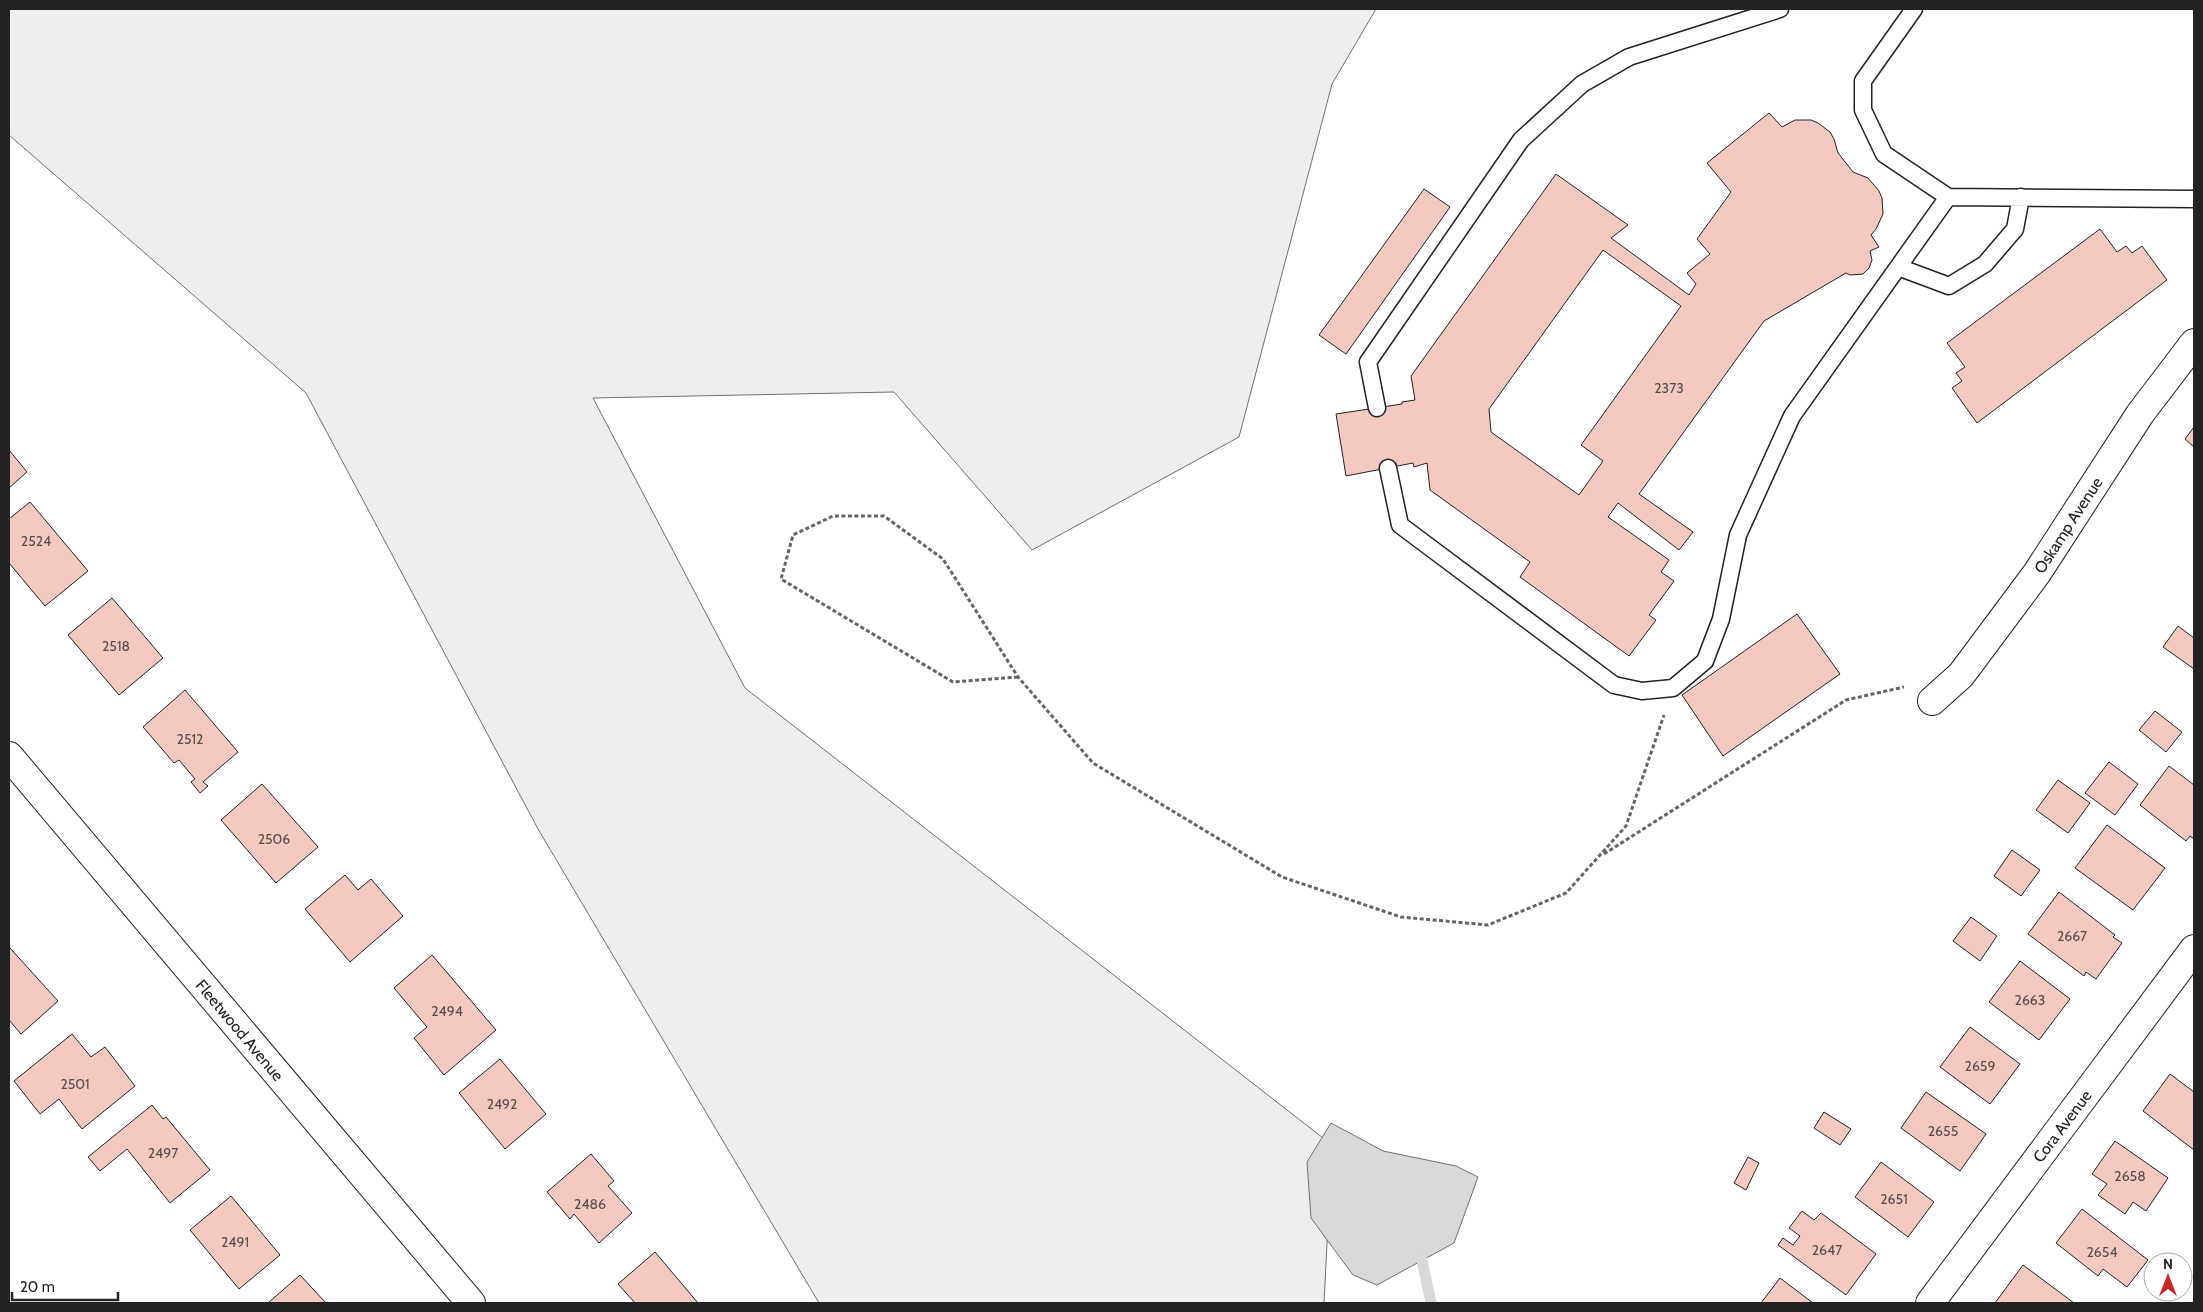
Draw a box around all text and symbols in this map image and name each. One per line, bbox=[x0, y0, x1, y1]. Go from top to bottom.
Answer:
house number: 2373 bbox=[1654, 379, 1684, 397]
street label: Oskamp Avenue bbox=[2030, 474, 2107, 577]
house number: 2524 bbox=[21, 532, 51, 550]
house number: 2518 bbox=[102, 637, 130, 655]
house number: 2512 bbox=[177, 730, 203, 748]
house number: 2506 bbox=[258, 830, 290, 848]
house number: 2667 bbox=[2057, 927, 2087, 945]
street label: Fleetwood Avenue bbox=[192, 976, 287, 1085]
house number: 2663 bbox=[2015, 991, 2045, 1009]
house number: 2494 bbox=[431, 1002, 463, 1020]
house number: 2659 bbox=[1965, 1057, 1995, 1075]
house number: 2501 bbox=[60, 1075, 90, 1093]
street label: Cora Avenue bbox=[2029, 1086, 2096, 1166]
house number: 2492 bbox=[487, 1095, 517, 1113]
house number: 2655 bbox=[1928, 1122, 1958, 1140]
house number: 2497 bbox=[148, 1144, 178, 1162]
house number: 2658 bbox=[2114, 1167, 2146, 1185]
house number: 2651 bbox=[1880, 1190, 1908, 1208]
house number: 2486 bbox=[574, 1195, 606, 1213]
house number: 2491 bbox=[221, 1233, 249, 1251]
house number: 2647 bbox=[1812, 1241, 1842, 1259]
house number: 2654 bbox=[2087, 1243, 2117, 1261]
north arrow bbox=[2143, 1252, 2193, 1302]
text: N bbox=[2163, 1255, 2173, 1273]
scale bar bbox=[12, 1270, 119, 1302]
text: 20 m bbox=[20, 1278, 55, 1296]

